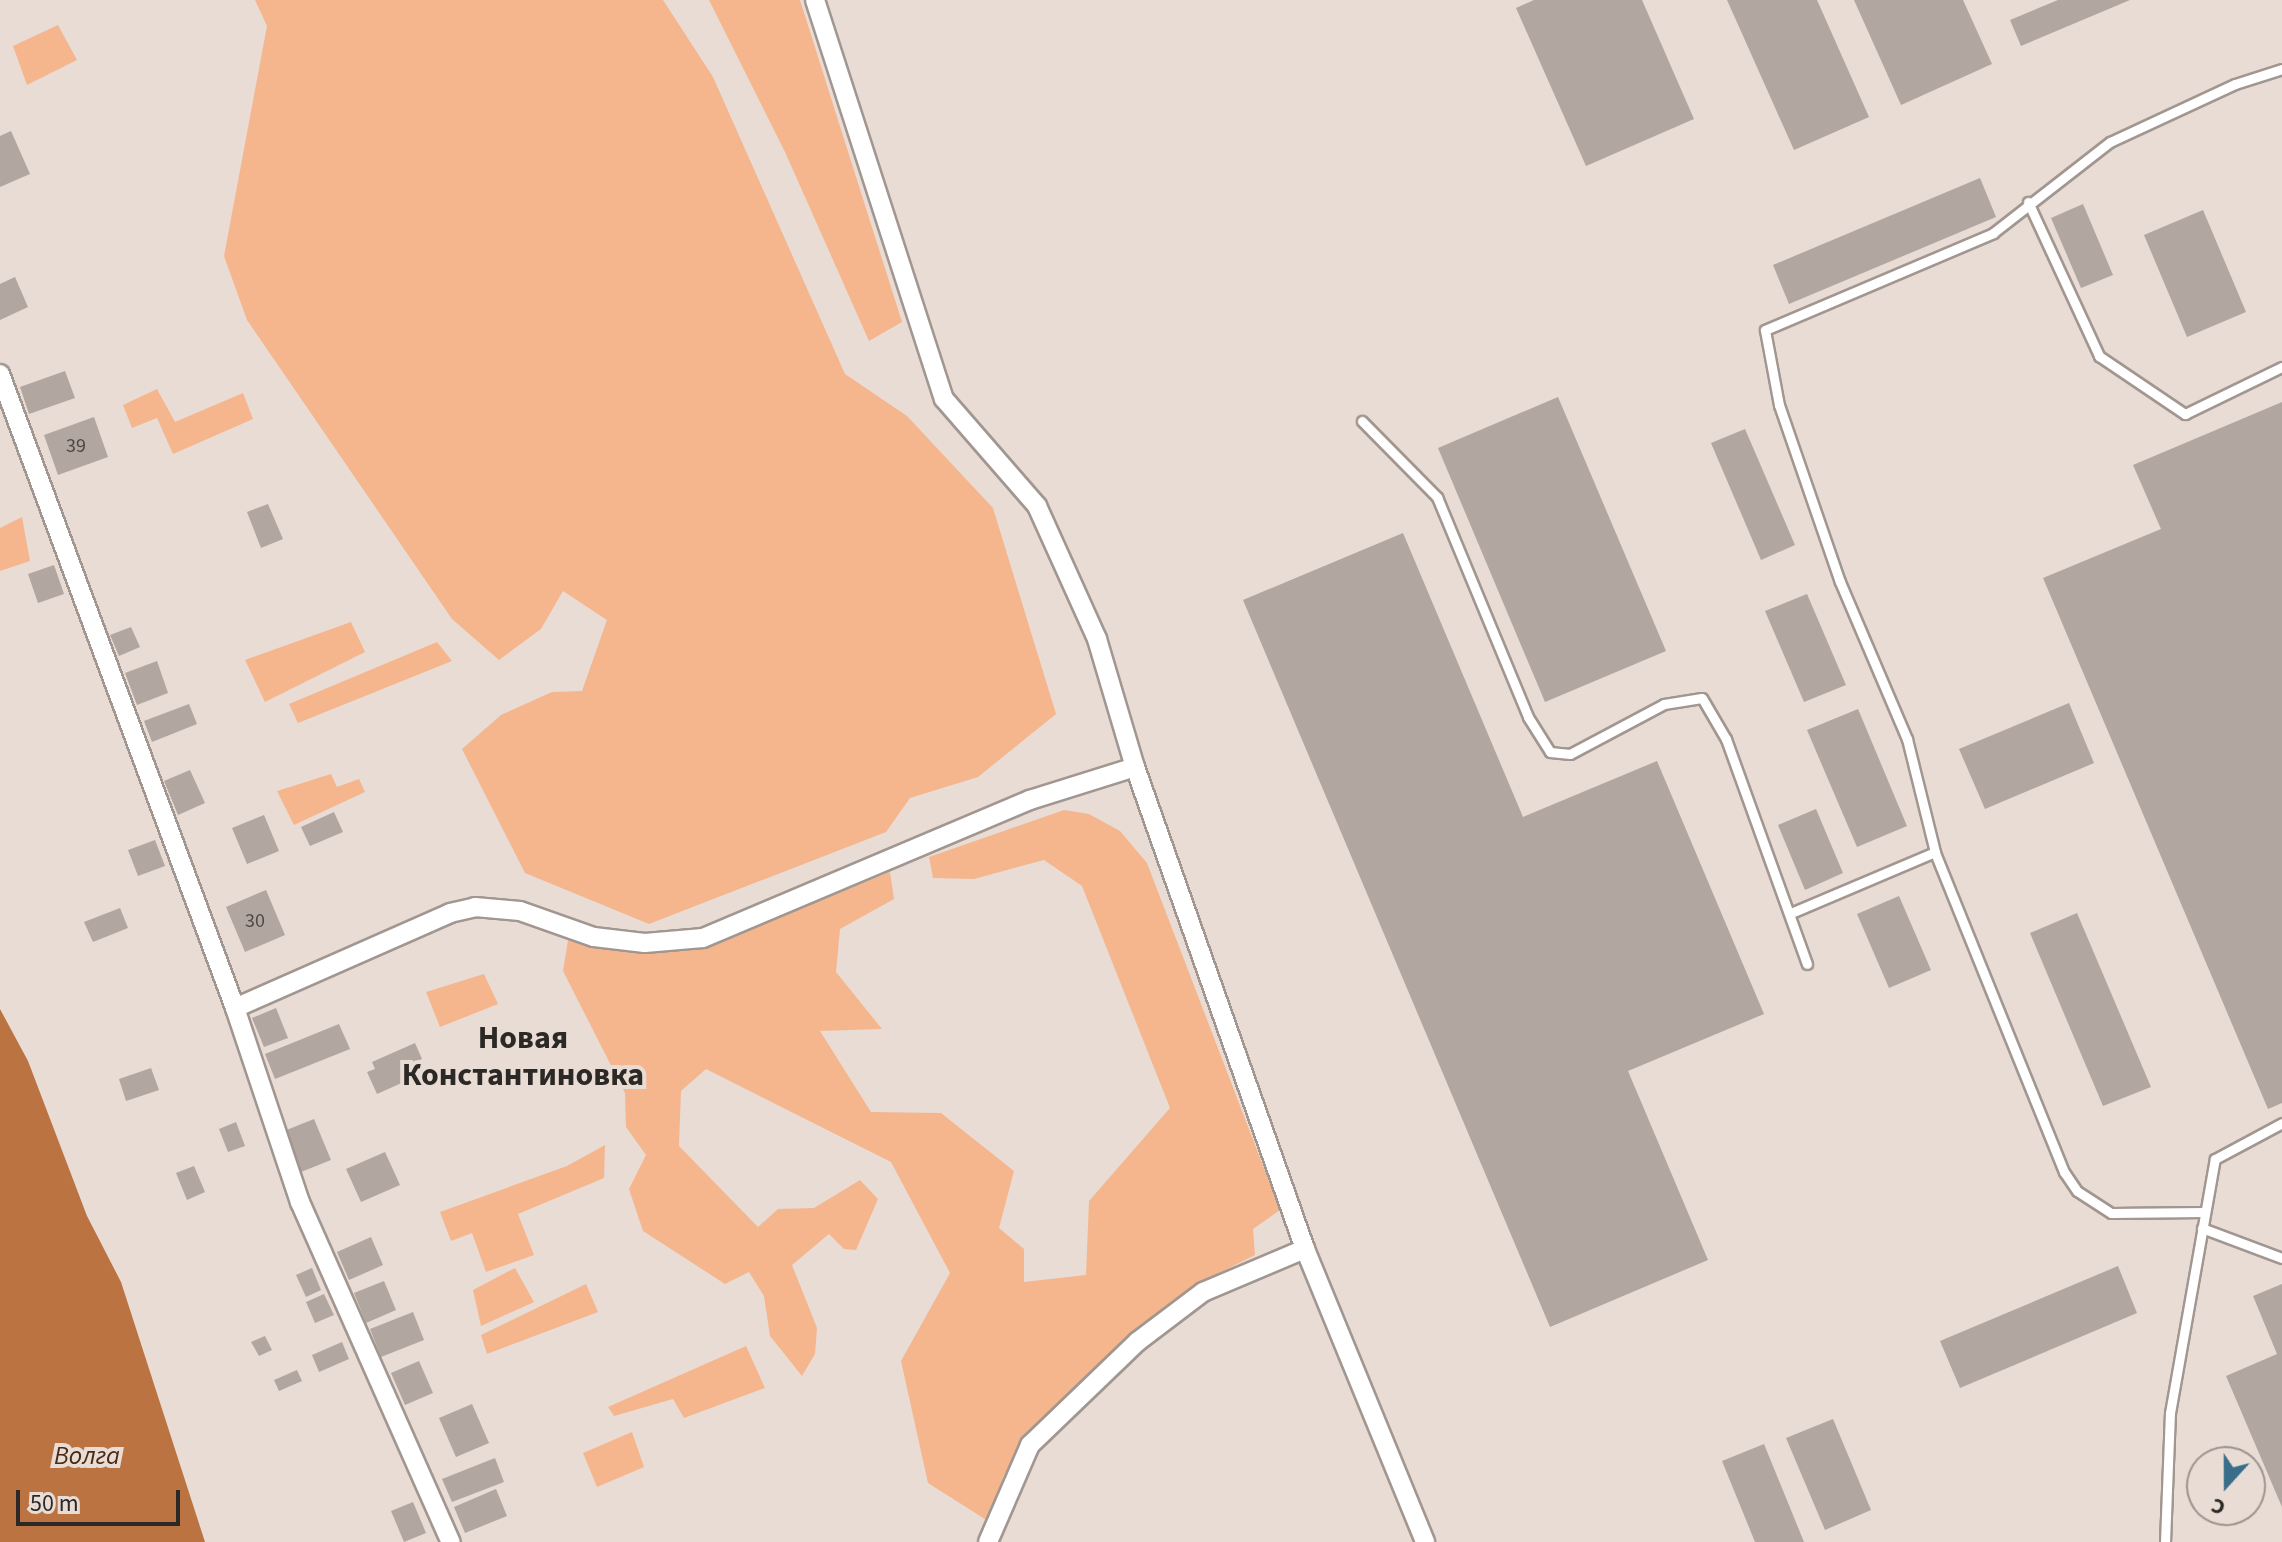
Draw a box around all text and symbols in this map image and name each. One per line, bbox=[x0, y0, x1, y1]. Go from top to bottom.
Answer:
house number: 39 bbox=[66, 434, 86, 458]
house number: 30 bbox=[245, 909, 265, 933]
district label: Новая Константиновка bbox=[402, 1020, 644, 1095]
water label: Волга bbox=[54, 1440, 120, 1472]
north arrow bbox=[2186, 1446, 2266, 1526]
scale bar bbox=[20, 1474, 184, 1524]
text: 50 m bbox=[30, 1486, 79, 1521]
text: С bbox=[2206, 1489, 2230, 1524]

